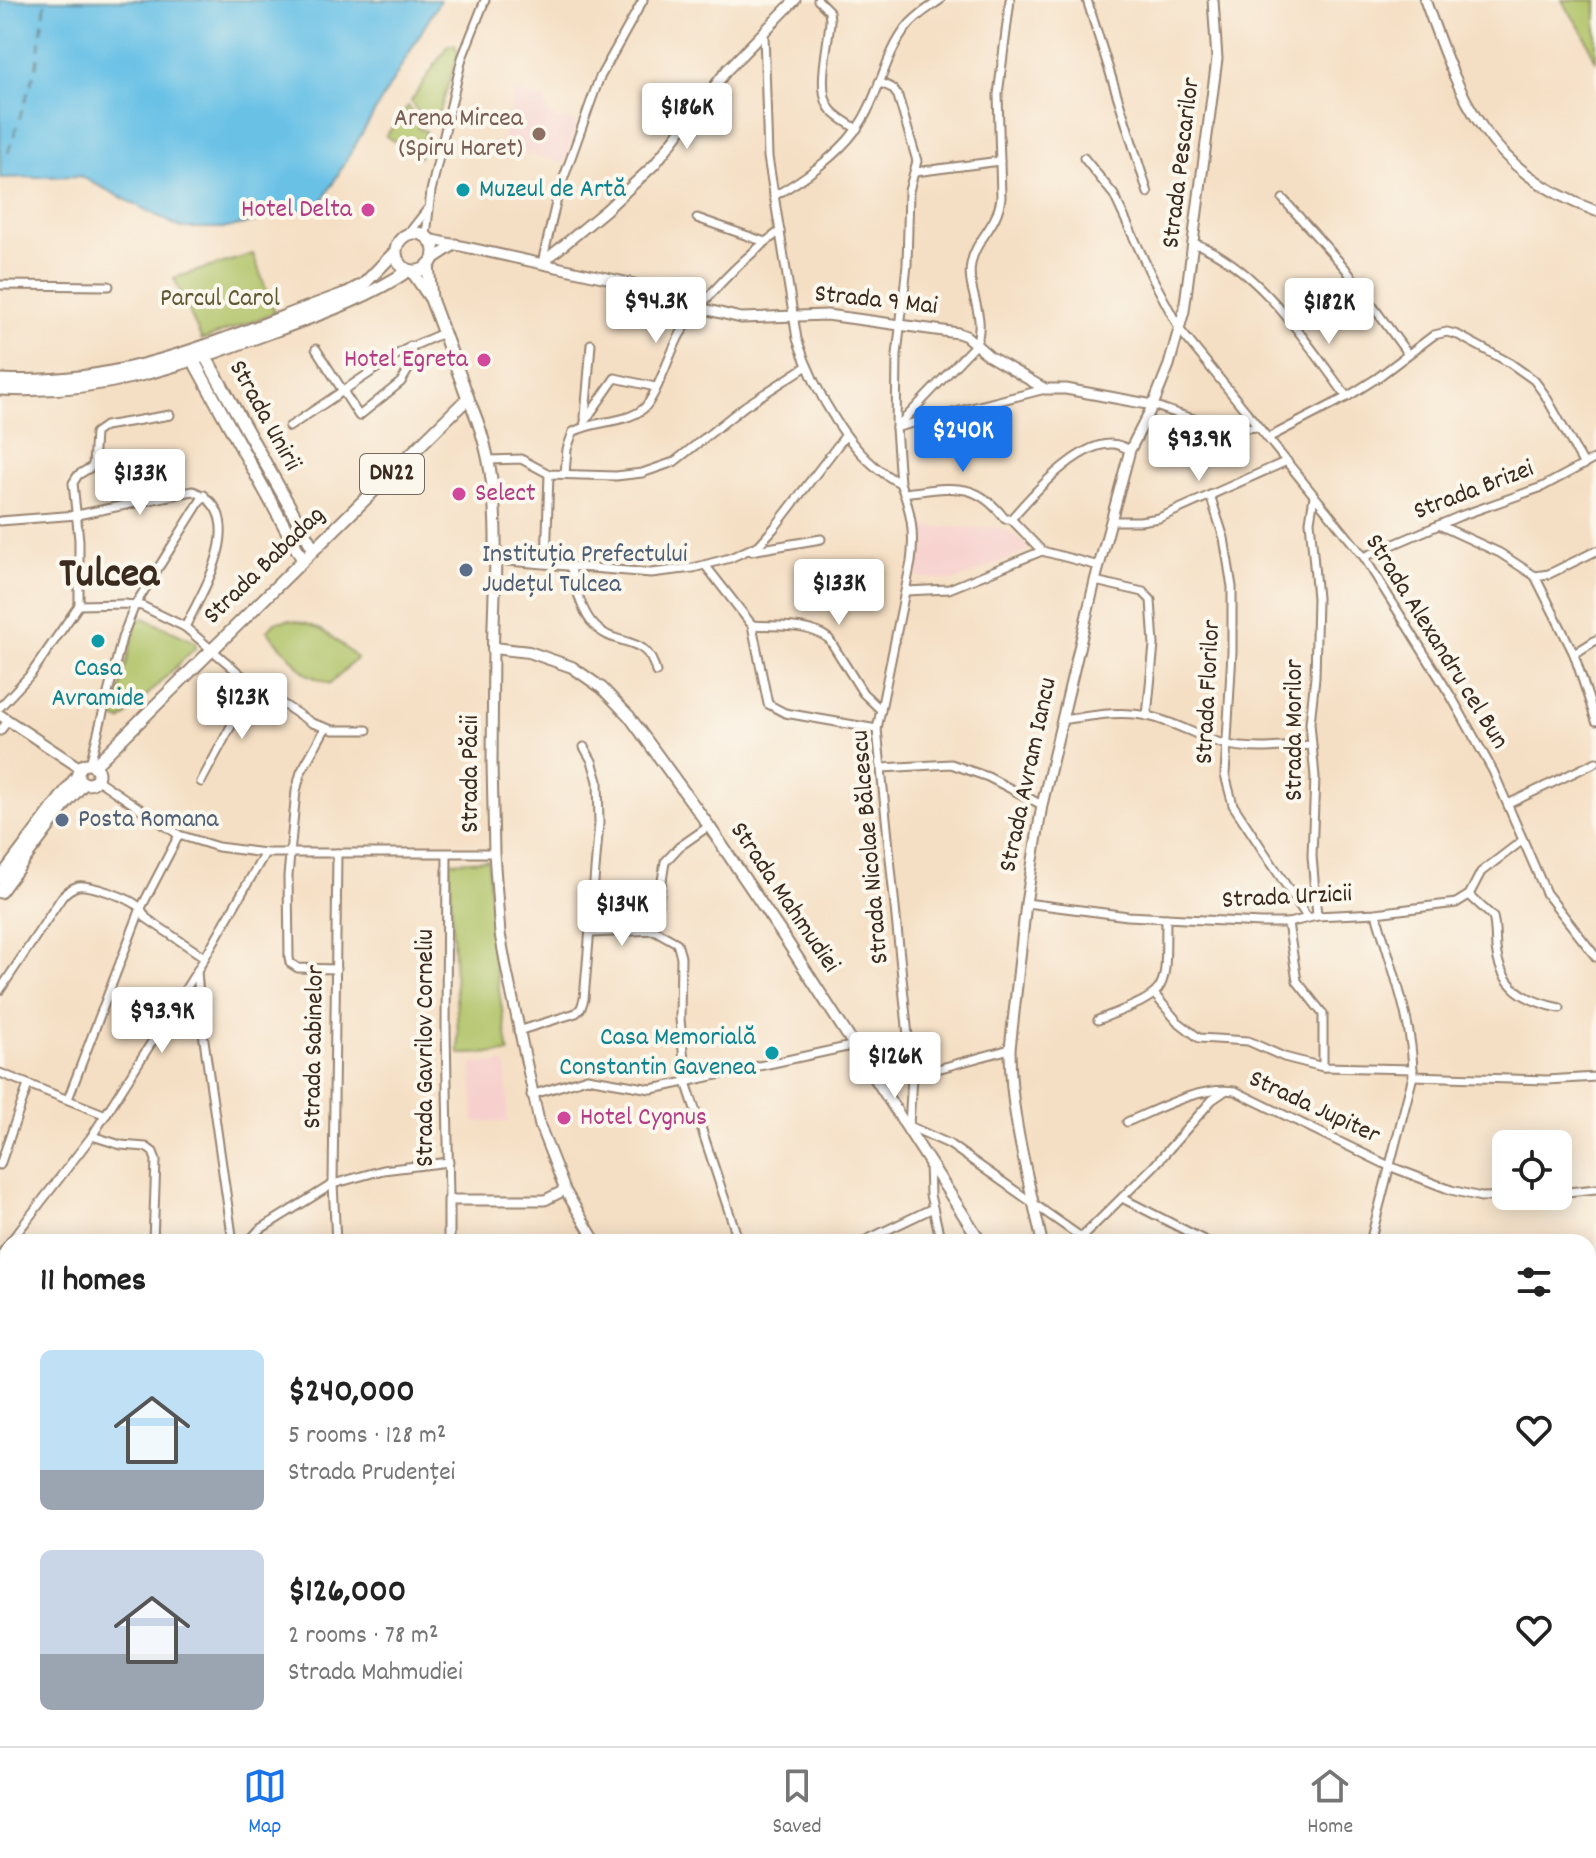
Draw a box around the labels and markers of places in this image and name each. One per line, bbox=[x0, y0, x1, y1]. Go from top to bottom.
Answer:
pin: $186K bbox=[631, 83, 743, 151]
place label: Arena Mircea (Spiru Haret) bbox=[394, 101, 524, 168]
marker: Arena Mircea (Spiru Haret) bbox=[530, 125, 548, 143]
place label: Muzeul de Artă bbox=[479, 172, 626, 209]
marker: Muzeul de Artă bbox=[454, 181, 472, 199]
place label: Hotel Delta bbox=[241, 192, 353, 229]
marker: Hotel Delta bbox=[359, 201, 377, 219]
pin: $94.3K bbox=[591, 277, 721, 345]
pin: $182K bbox=[1273, 278, 1385, 346]
place label: Hotel Egreta bbox=[344, 342, 469, 379]
marker: Hotel Egreta bbox=[475, 351, 493, 369]
pin: $240K bbox=[907, 406, 1019, 474]
pin: $93.9K bbox=[1134, 415, 1264, 483]
pin: $133K bbox=[84, 449, 196, 517]
place label: Select bbox=[475, 476, 536, 513]
marker: Select bbox=[450, 485, 468, 503]
place label: Instituția Prefectului Județul Tulcea bbox=[482, 537, 688, 604]
pin: $133K bbox=[783, 559, 895, 627]
marker: Instituția Prefectului Județul Tulcea bbox=[457, 561, 475, 579]
marker: Casa Avramide bbox=[89, 632, 107, 650]
place label: Casa Avramide bbox=[51, 651, 145, 718]
pin: $123K bbox=[186, 673, 298, 741]
place label: Posta Romana bbox=[78, 802, 219, 839]
marker: Posta Romana bbox=[53, 811, 71, 829]
pin: $134K bbox=[566, 880, 678, 948]
pin: $93.9K bbox=[97, 987, 227, 1055]
place label: Casa Memorială Constantin Gavenea bbox=[559, 1020, 757, 1087]
pin: $126K bbox=[839, 1032, 951, 1100]
marker: Casa Memorială Constantin Gavenea bbox=[763, 1044, 781, 1062]
place label: Hotel Cygnus bbox=[580, 1100, 707, 1137]
marker: Hotel Cygnus bbox=[555, 1109, 573, 1127]

